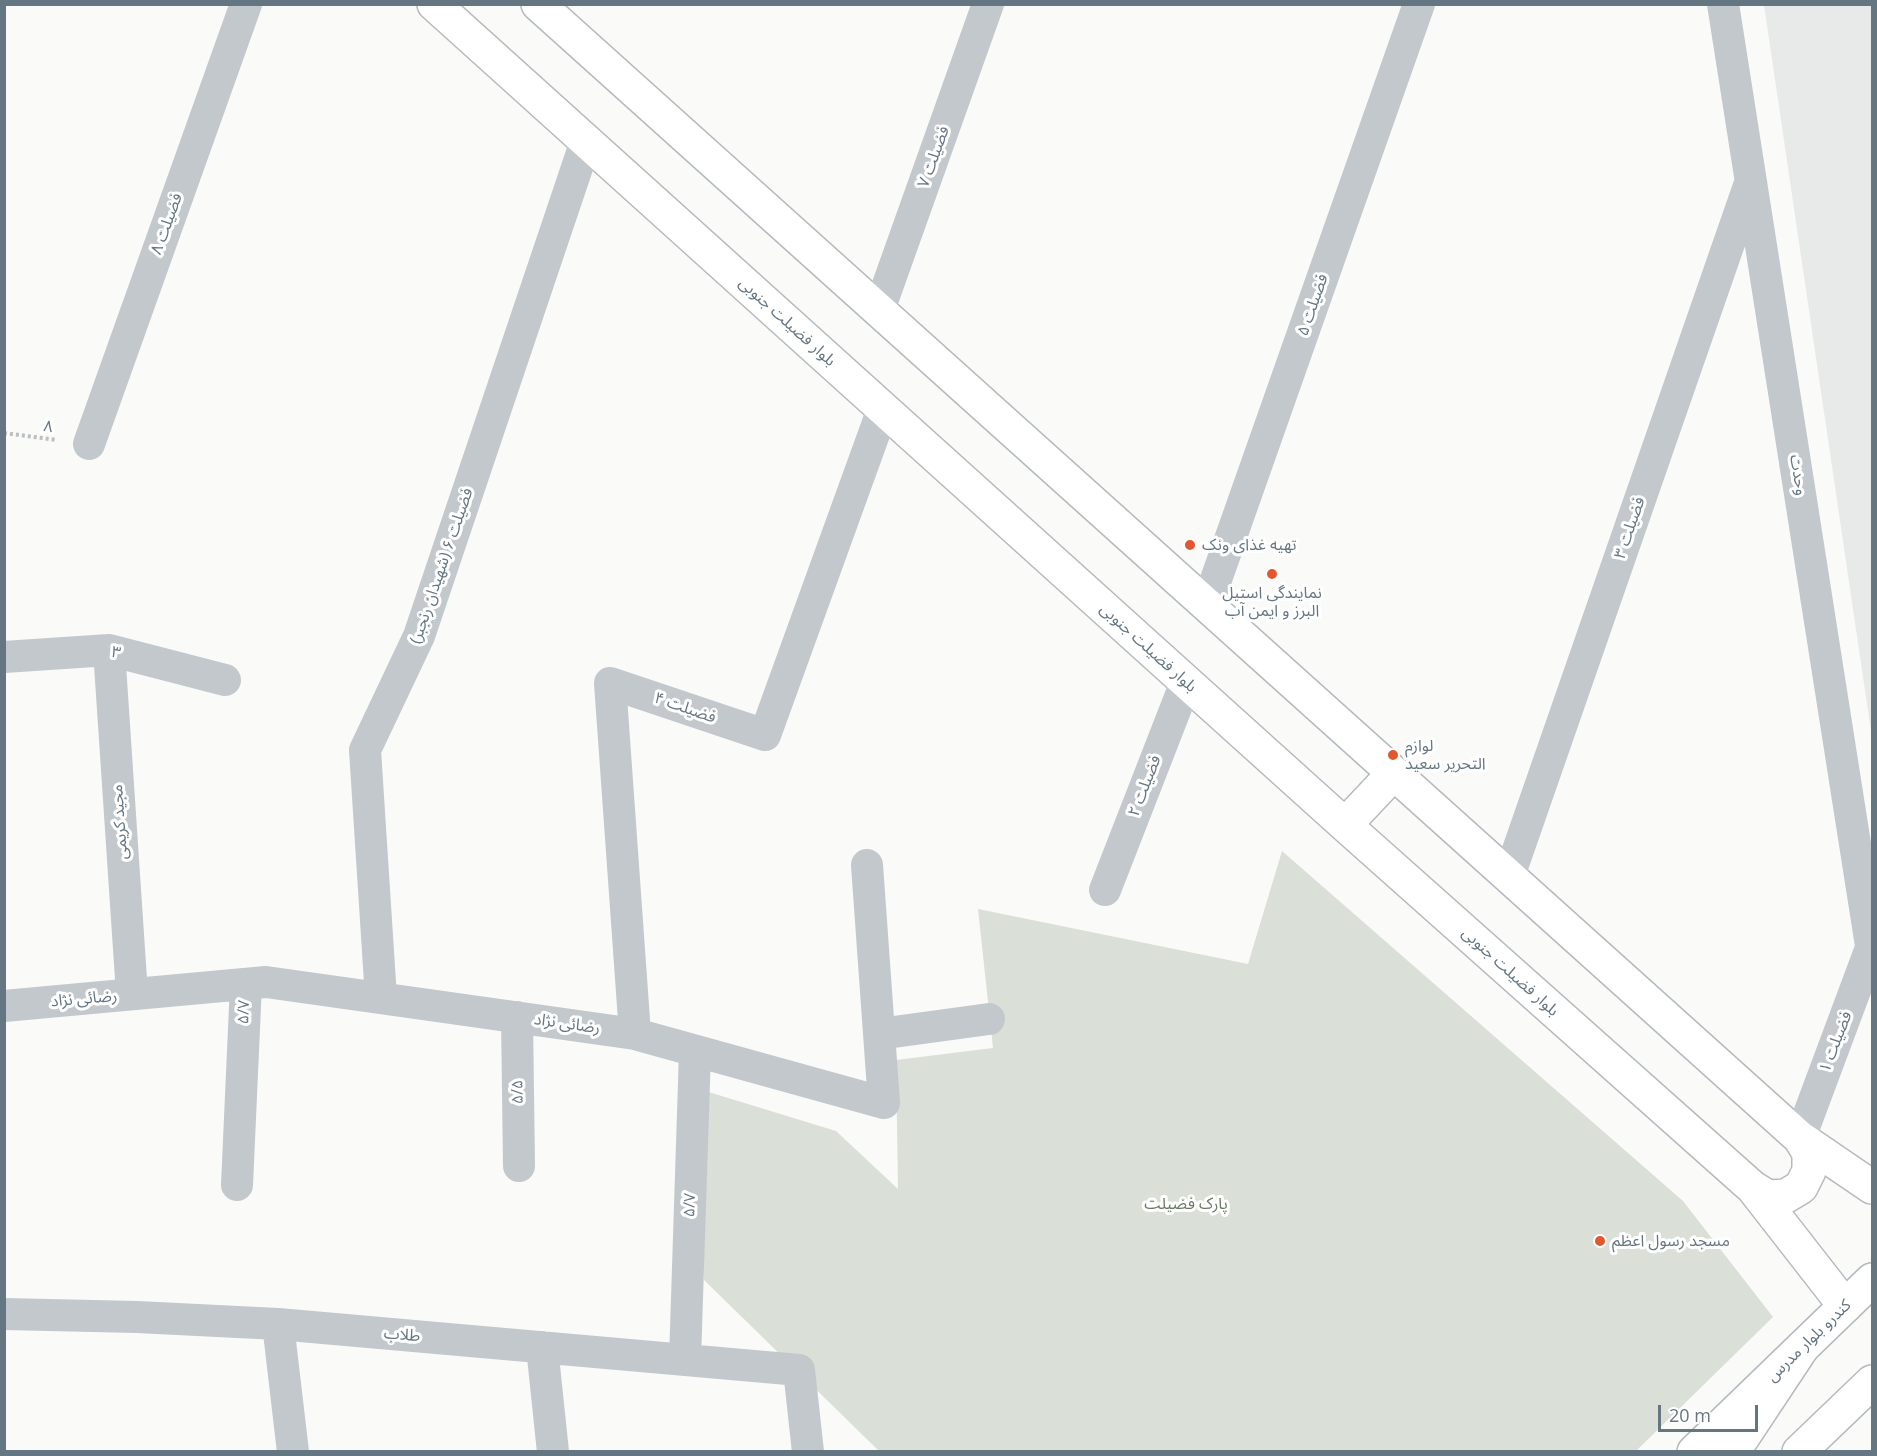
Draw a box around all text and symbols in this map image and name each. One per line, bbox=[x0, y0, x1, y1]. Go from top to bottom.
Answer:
street label: فضیلت ۷ bbox=[914, 124, 954, 190]
street label: فضیلت ۸ bbox=[147, 191, 187, 257]
street label: فضیلت ۵ bbox=[1294, 272, 1332, 338]
street label: بلوار فضیلت جنوبی bbox=[735, 273, 839, 371]
street label: ۸ bbox=[42, 417, 54, 437]
street label: وحدت bbox=[1785, 453, 1811, 497]
street label: فضیلت ۶ (شهیدان رنجبر) bbox=[406, 486, 478, 646]
street label: فضیلت ۳ bbox=[1611, 495, 1649, 561]
place label: تهیه غذای ونک bbox=[1202, 535, 1297, 555]
marker: تهیه غذای ونک bbox=[1183, 538, 1197, 552]
marker: نمایندگی استيل البرز و ایمن آب bbox=[1265, 567, 1279, 581]
place label: نمایندگی استيل البرز و ایمن آب bbox=[1222, 583, 1322, 621]
street label: بلوار فضیلت جنوبی bbox=[1096, 599, 1200, 697]
street label: ۳ bbox=[110, 643, 122, 663]
street label: فضیلت ۴ bbox=[652, 689, 718, 727]
place label: لوازم التحریر سعید bbox=[1405, 736, 1486, 774]
marker: لوازم التحریر سعید bbox=[1386, 748, 1400, 762]
street label: فضیلت ۲ bbox=[1125, 753, 1165, 819]
street label: مجید کریمی bbox=[108, 784, 132, 860]
street label: بلوار فضیلت جنوبی bbox=[1458, 923, 1562, 1021]
street label: رضائی نژاد bbox=[50, 987, 118, 1011]
street label: ۵/۷ bbox=[234, 1000, 254, 1024]
street label: فضیلت ۱ bbox=[1816, 1009, 1856, 1075]
street label: رضائی نژاد bbox=[533, 1010, 601, 1038]
street label: ۵/۵ bbox=[508, 1080, 528, 1104]
street label: ۵/۷ bbox=[680, 1193, 700, 1217]
park label: پارک فضیلت bbox=[1144, 1194, 1228, 1214]
place label: مسجد رسول اعظم bbox=[1612, 1231, 1730, 1251]
marker: مسجد رسول اعظم bbox=[1593, 1234, 1607, 1248]
street label: کندرو بلوار مدرس bbox=[1763, 1296, 1855, 1386]
street label: طلاب bbox=[383, 1324, 421, 1346]
scale bar bbox=[1661, 1393, 1762, 1431]
text: 20 m bbox=[1669, 1403, 1711, 1427]

